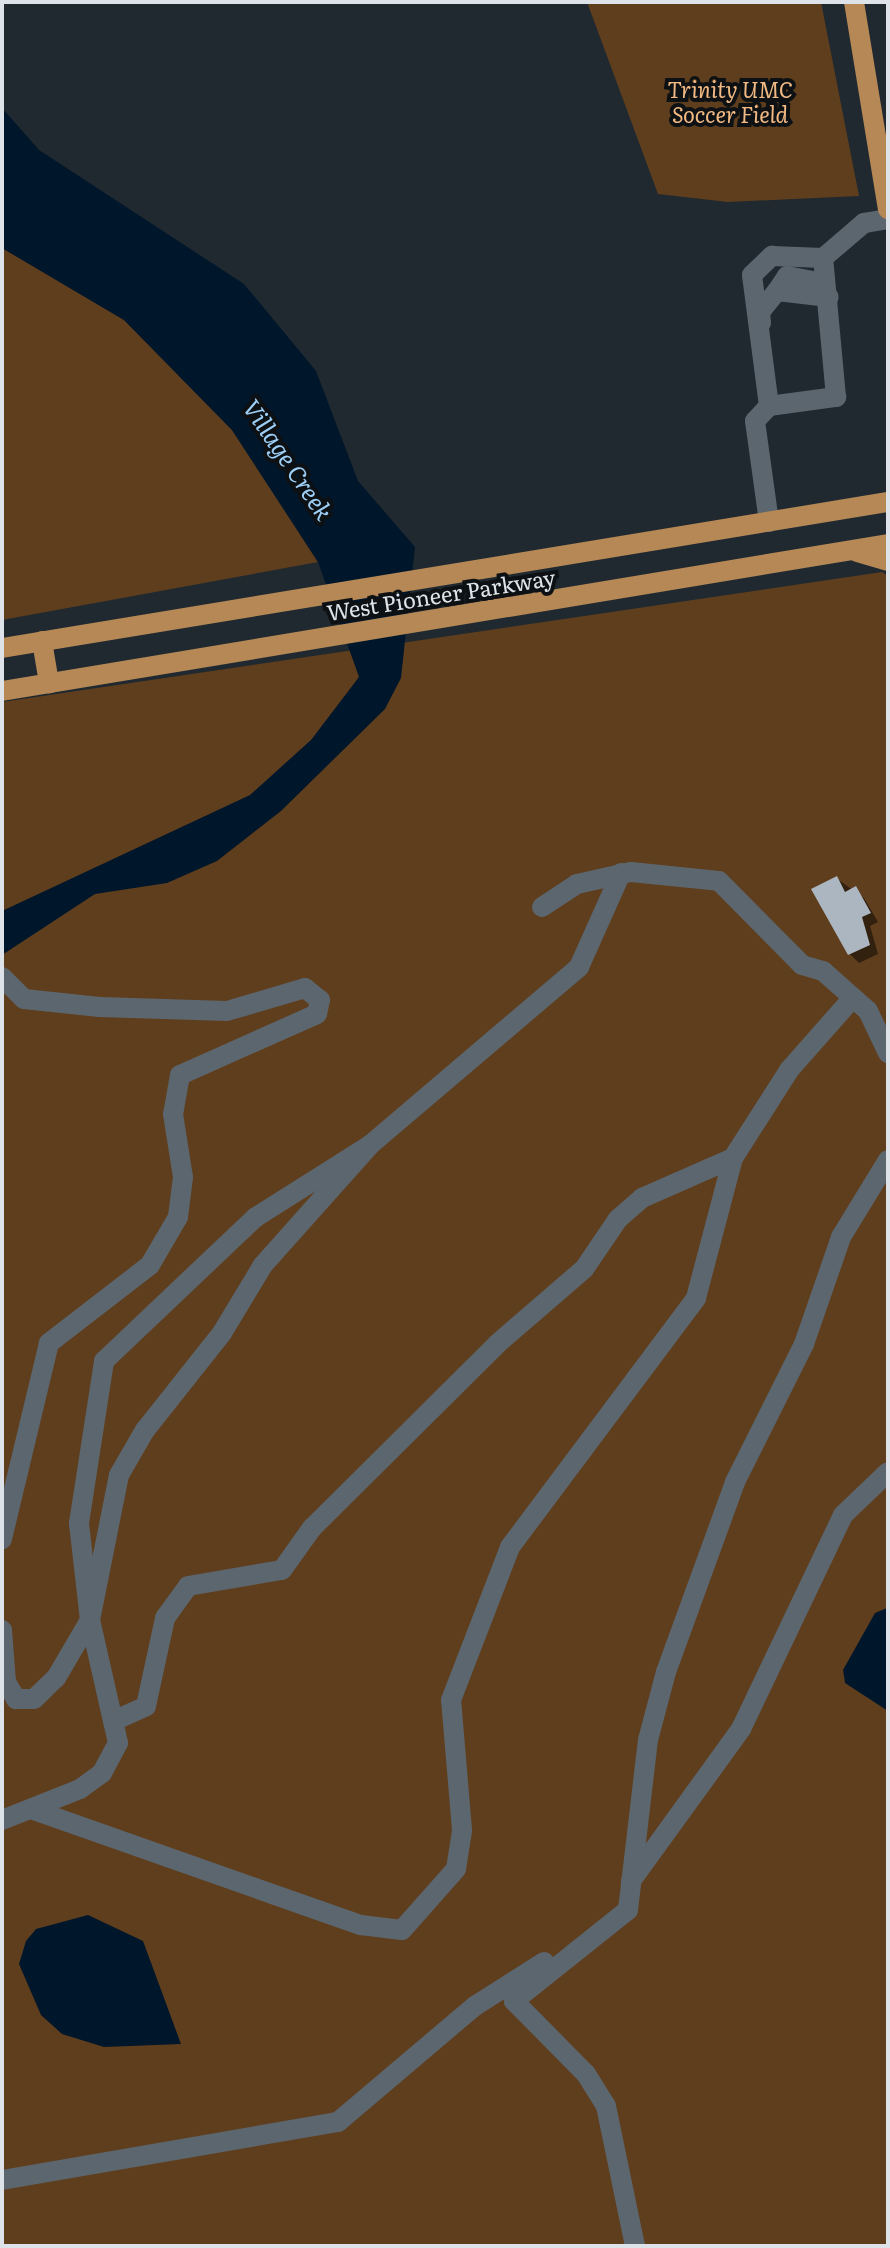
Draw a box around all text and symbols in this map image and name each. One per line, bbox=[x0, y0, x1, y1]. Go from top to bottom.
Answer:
park label: Trinity UMC Soccer Field bbox=[668, 75, 792, 126]
water label: Village Creek bbox=[238, 393, 340, 525]
street label: West Pioneer Parkway bbox=[325, 563, 557, 625]

